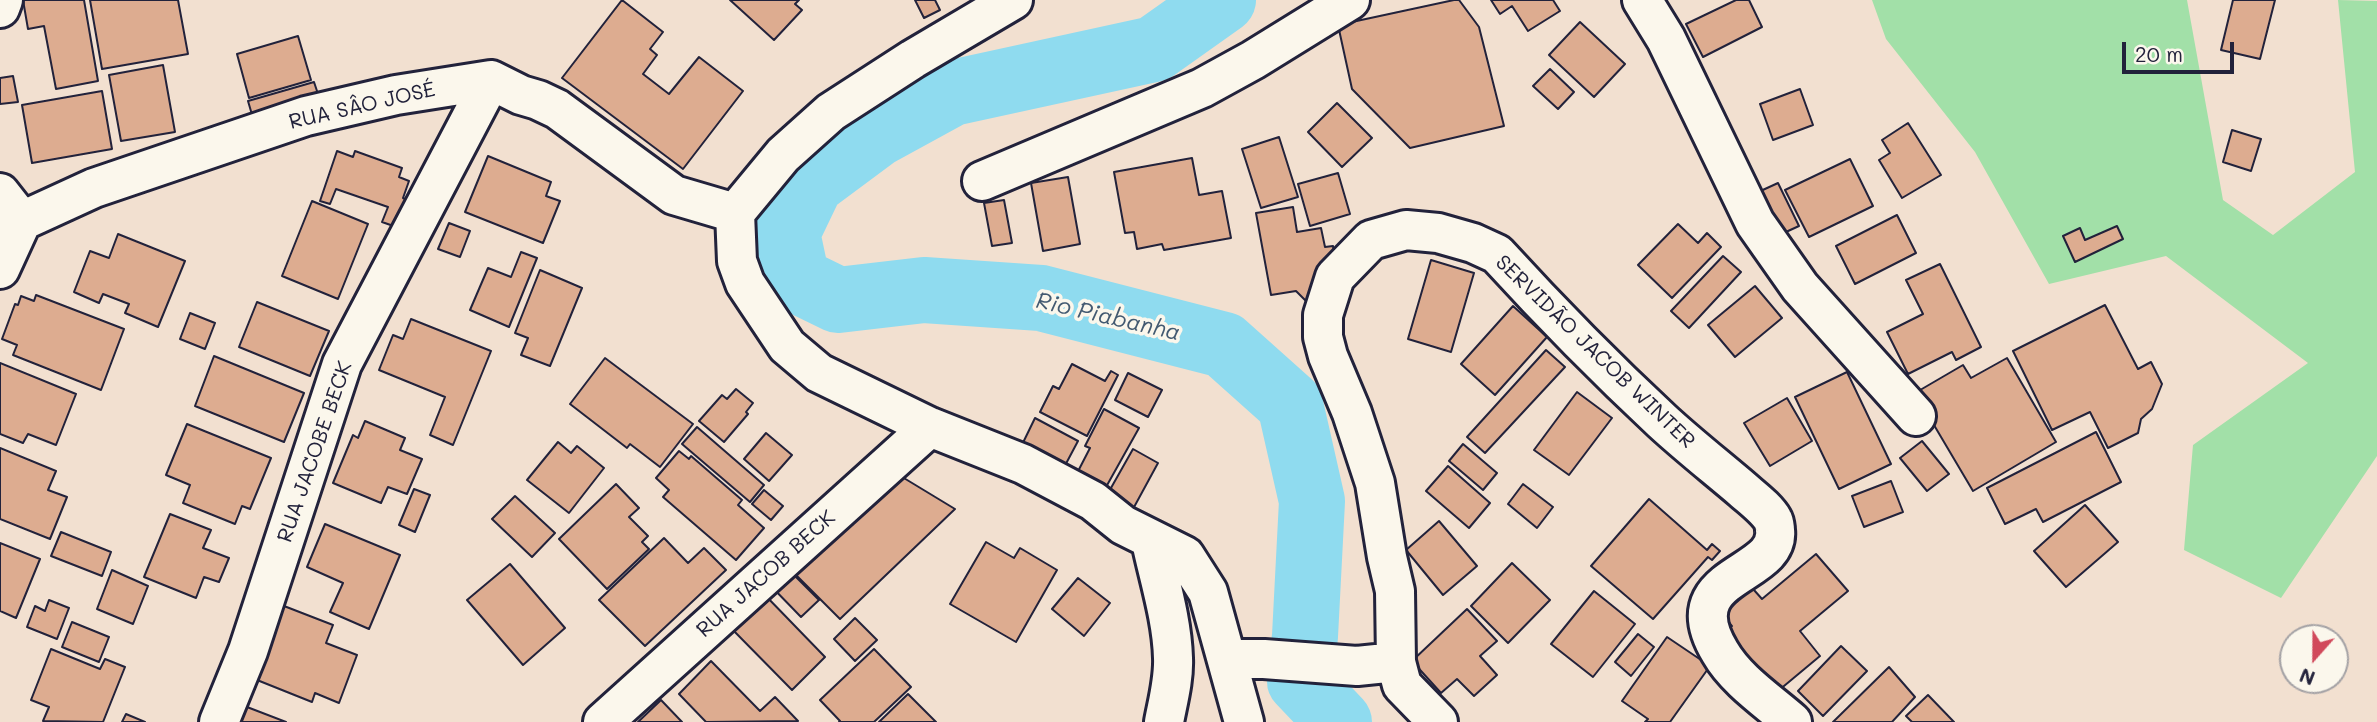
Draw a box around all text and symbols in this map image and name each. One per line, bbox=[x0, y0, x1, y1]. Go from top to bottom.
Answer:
scale bar bbox=[2125, 28, 2237, 72]
text: 20 m bbox=[2135, 40, 2183, 67]
street label: RUA SÂO JOSÉ bbox=[286, 77, 438, 135]
street label: SERVIDÃO JACOB WINTER bbox=[1490, 250, 1700, 454]
water label: Rio Piabanha bbox=[1033, 287, 1183, 347]
street label: RUA JACOBE BECK bbox=[272, 358, 358, 546]
street label: RUA JACOB BECK bbox=[692, 505, 840, 643]
north arrow bbox=[2279, 624, 2349, 694]
text: N bbox=[2296, 663, 2318, 691]

